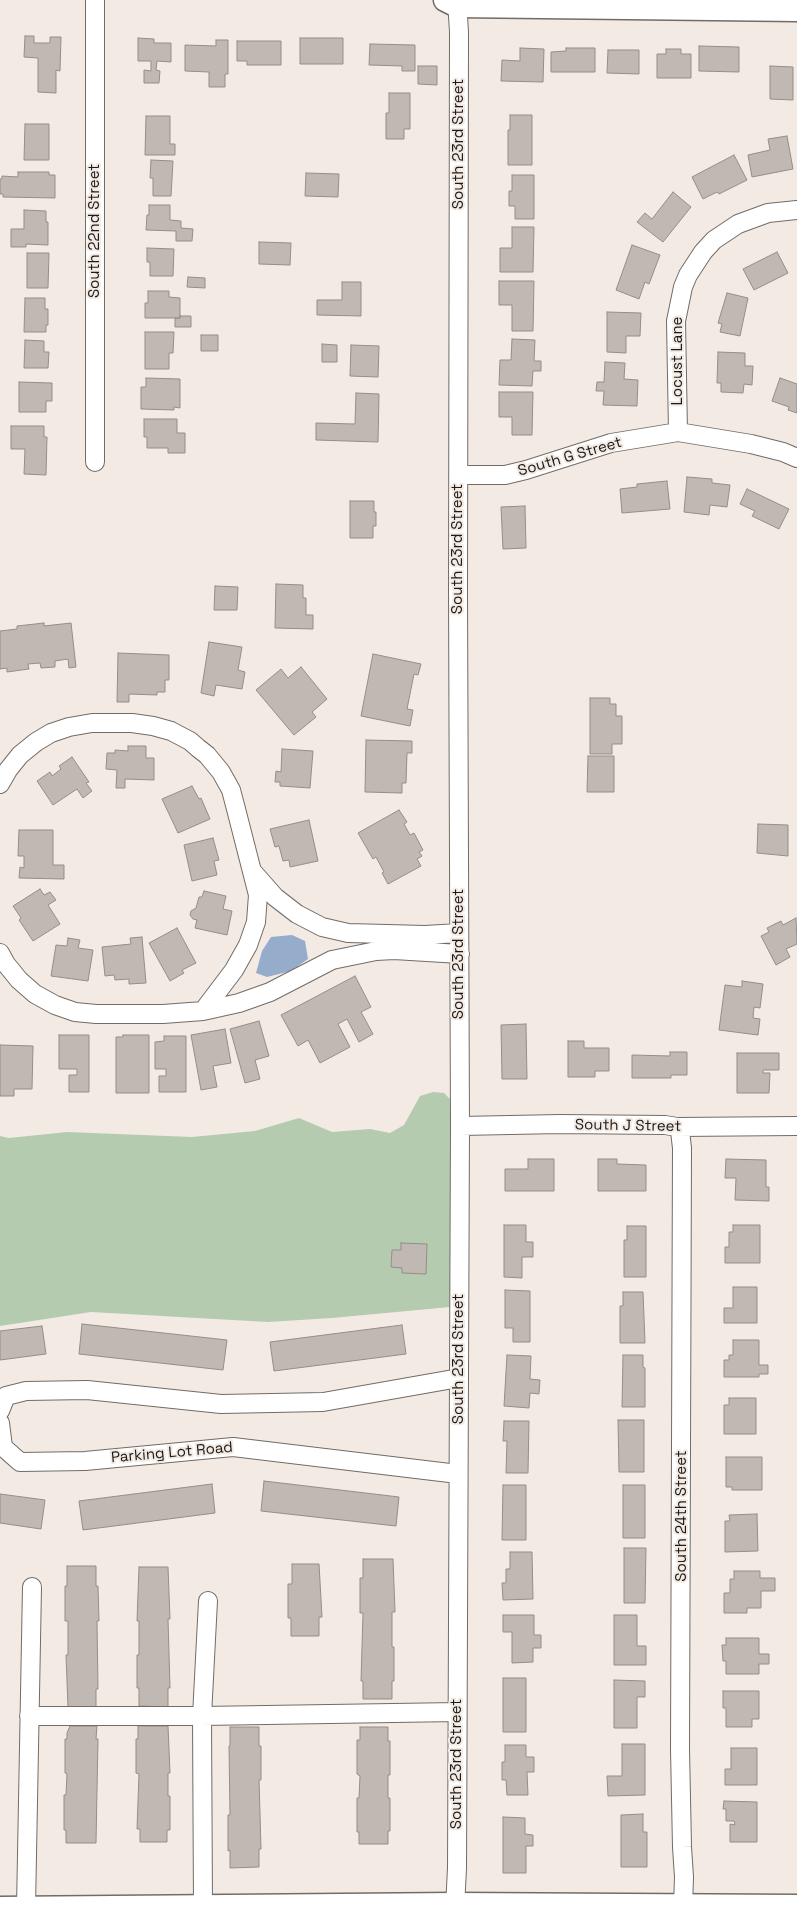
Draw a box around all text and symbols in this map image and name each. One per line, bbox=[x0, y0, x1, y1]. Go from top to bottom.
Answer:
street label: South 23rd Street bbox=[450, 79, 468, 209]
street label: South 22nd Street bbox=[86, 164, 104, 298]
street label: Locust Lane bbox=[669, 317, 687, 405]
street label: South G Street bbox=[516, 434, 624, 480]
street label: South 23rd Street bbox=[449, 484, 467, 614]
street label: South 23rd Street bbox=[450, 889, 468, 1019]
street label: South J Street bbox=[575, 1116, 681, 1136]
street label: South 23rd Street bbox=[450, 1294, 468, 1424]
street label: Parking Lot Road bbox=[110, 1439, 234, 1467]
street label: South 24th Street bbox=[673, 1450, 691, 1582]
street label: South 23rd Street bbox=[448, 1699, 466, 1829]

